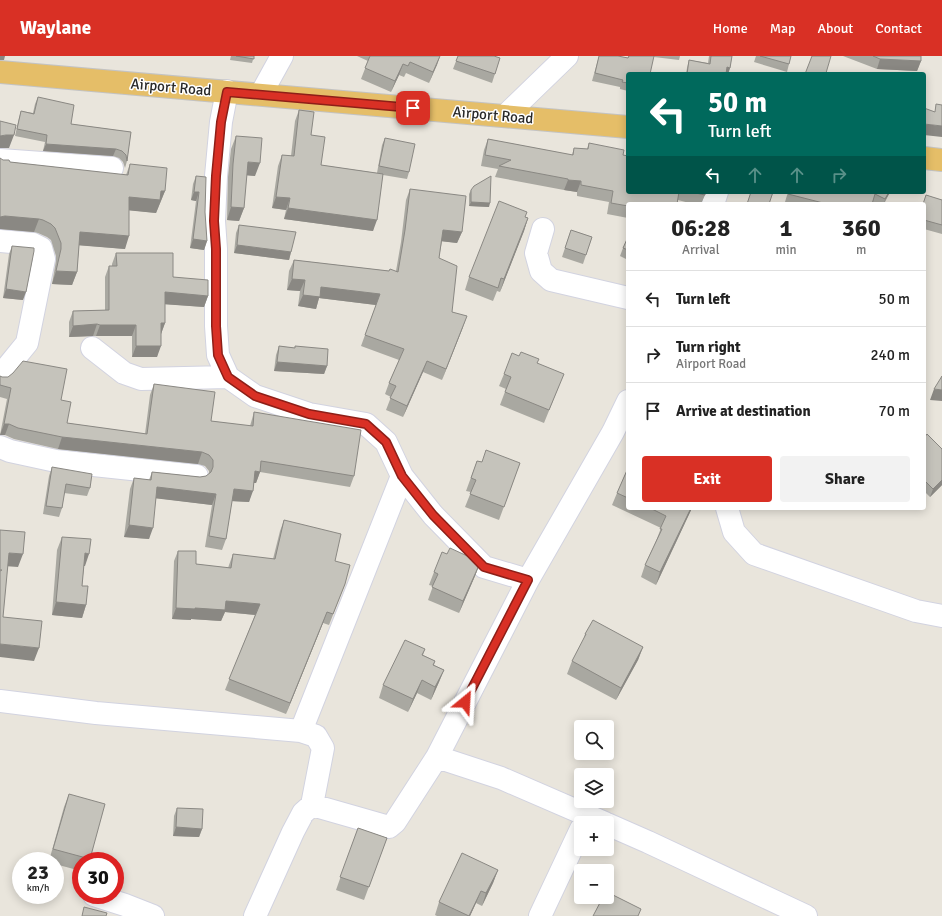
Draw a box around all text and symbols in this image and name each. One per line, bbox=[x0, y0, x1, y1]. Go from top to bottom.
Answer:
text: Waylane bbox=[20, 16, 91, 40]
text: Home bbox=[713, 20, 748, 37]
text: Map bbox=[770, 20, 795, 37]
text: About bbox=[817, 20, 853, 37]
text: Contact bbox=[875, 20, 922, 37]
street label: Airport Road bbox=[130, 75, 212, 99]
text: 50 m bbox=[708, 86, 767, 120]
icon: left bbox=[642, 88, 694, 140]
pin bbox=[396, 91, 430, 125]
icon: arrive bbox=[402, 97, 424, 119]
street label: Airport Road bbox=[452, 103, 534, 127]
text: Turn left bbox=[708, 120, 771, 142]
icon: left bbox=[702, 164, 724, 186]
icon: ahead bbox=[744, 164, 766, 186]
icon: ahead bbox=[786, 164, 808, 186]
icon: right bbox=[828, 164, 850, 186]
text: 06:28 bbox=[671, 213, 730, 243]
text: 1 bbox=[780, 213, 792, 243]
text: 360 bbox=[842, 213, 881, 243]
text: Arrival bbox=[682, 242, 719, 258]
text: min bbox=[776, 242, 797, 258]
text: m bbox=[856, 242, 866, 258]
icon: left bbox=[642, 288, 664, 310]
text: Turn left bbox=[676, 290, 730, 308]
text: 50 m bbox=[879, 290, 910, 308]
text: Turn right bbox=[676, 338, 741, 356]
icon: right bbox=[642, 344, 664, 366]
text: 240 m bbox=[870, 346, 910, 364]
text: Airport Road bbox=[676, 356, 746, 372]
icon: arrive bbox=[642, 400, 664, 422]
text: Arrive at destination bbox=[676, 402, 811, 420]
text: 70 m bbox=[879, 402, 910, 420]
button: Exit bbox=[642, 456, 772, 502]
button: Share bbox=[780, 456, 910, 502]
position arrow bbox=[444, 681, 486, 723]
map controls bbox=[574, 720, 614, 904]
button: search bbox=[574, 720, 614, 760]
button: layers bbox=[574, 768, 614, 808]
button: + bbox=[574, 816, 614, 856]
speed limit sign: 30 bbox=[72, 852, 124, 904]
text: 23 bbox=[27, 860, 49, 885]
button: − bbox=[574, 864, 614, 904]
text: km/h bbox=[27, 882, 49, 894]

